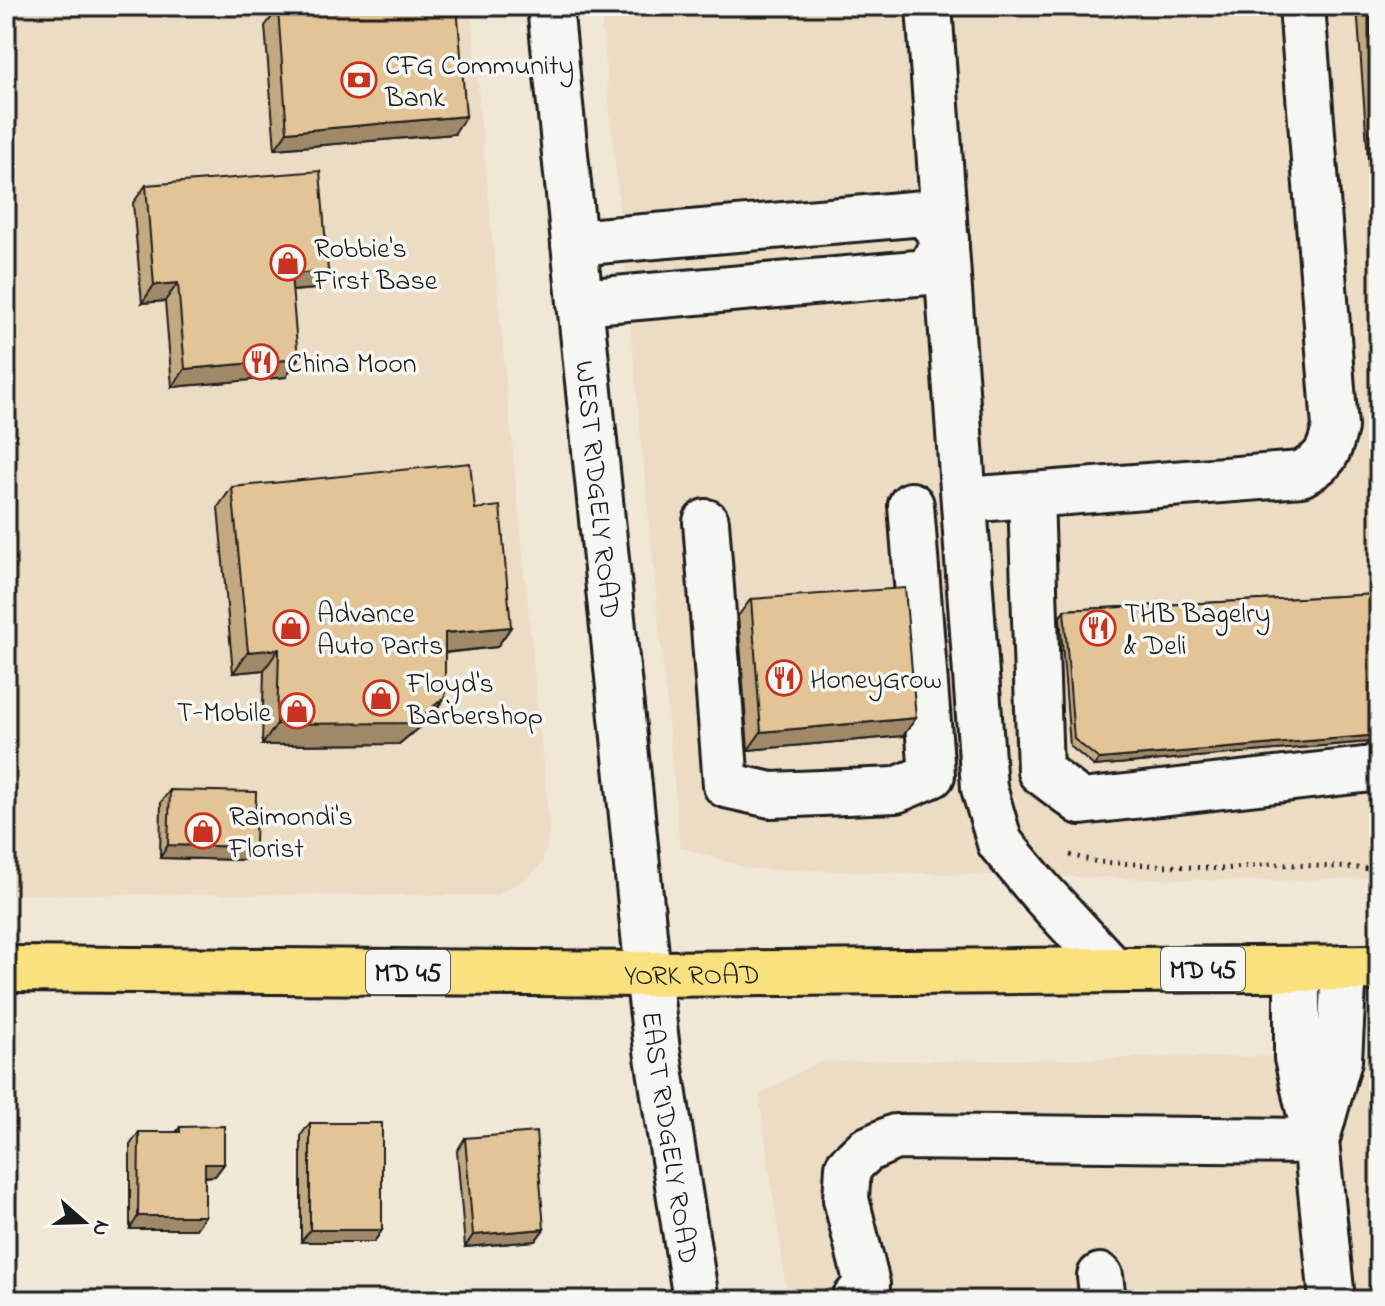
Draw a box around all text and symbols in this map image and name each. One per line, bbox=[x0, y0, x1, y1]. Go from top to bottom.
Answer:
place label: CFG Community Bank bbox=[384, 47, 574, 120]
bank icon: CFG Community Bank bbox=[340, 61, 378, 99]
place label: Robbie's First Base bbox=[313, 230, 438, 303]
shop icon: Robbie's First Base bbox=[269, 244, 307, 282]
restaurant icon: China Moon bbox=[242, 343, 280, 381]
place label: China Moon bbox=[287, 345, 417, 386]
street label: WEST RIDGELY ROAD bbox=[562, 359, 629, 621]
place label: Advance Auto Parts bbox=[317, 595, 443, 668]
place label: THB Bagelry & Deli bbox=[1124, 595, 1270, 668]
shop icon: Advance Auto Parts bbox=[272, 609, 310, 647]
restaurant icon: THB Bagelry & Deli bbox=[1079, 609, 1117, 647]
restaurant icon: HoneyGrow bbox=[765, 659, 803, 697]
place label: HoneyGrow bbox=[810, 661, 942, 702]
place label: Floyd's Barbershop bbox=[406, 665, 543, 738]
shop icon: Floyd's Barbershop bbox=[362, 679, 400, 717]
shop icon: T-Mobile bbox=[278, 692, 316, 730]
place label: T-Mobile bbox=[177, 694, 271, 735]
place label: Raimondi's Florist bbox=[228, 798, 353, 871]
shop icon: Raimondi's Florist bbox=[184, 812, 222, 850]
road number: MD 45 bbox=[1161, 947, 1245, 991]
road number: MD 45 bbox=[366, 950, 450, 994]
street label: YORK ROAD bbox=[624, 956, 760, 998]
street label: EAST RIDGELY ROAD bbox=[629, 1009, 707, 1267]
north arrow bbox=[44, 1182, 124, 1262]
text: N bbox=[82, 1215, 118, 1240]

